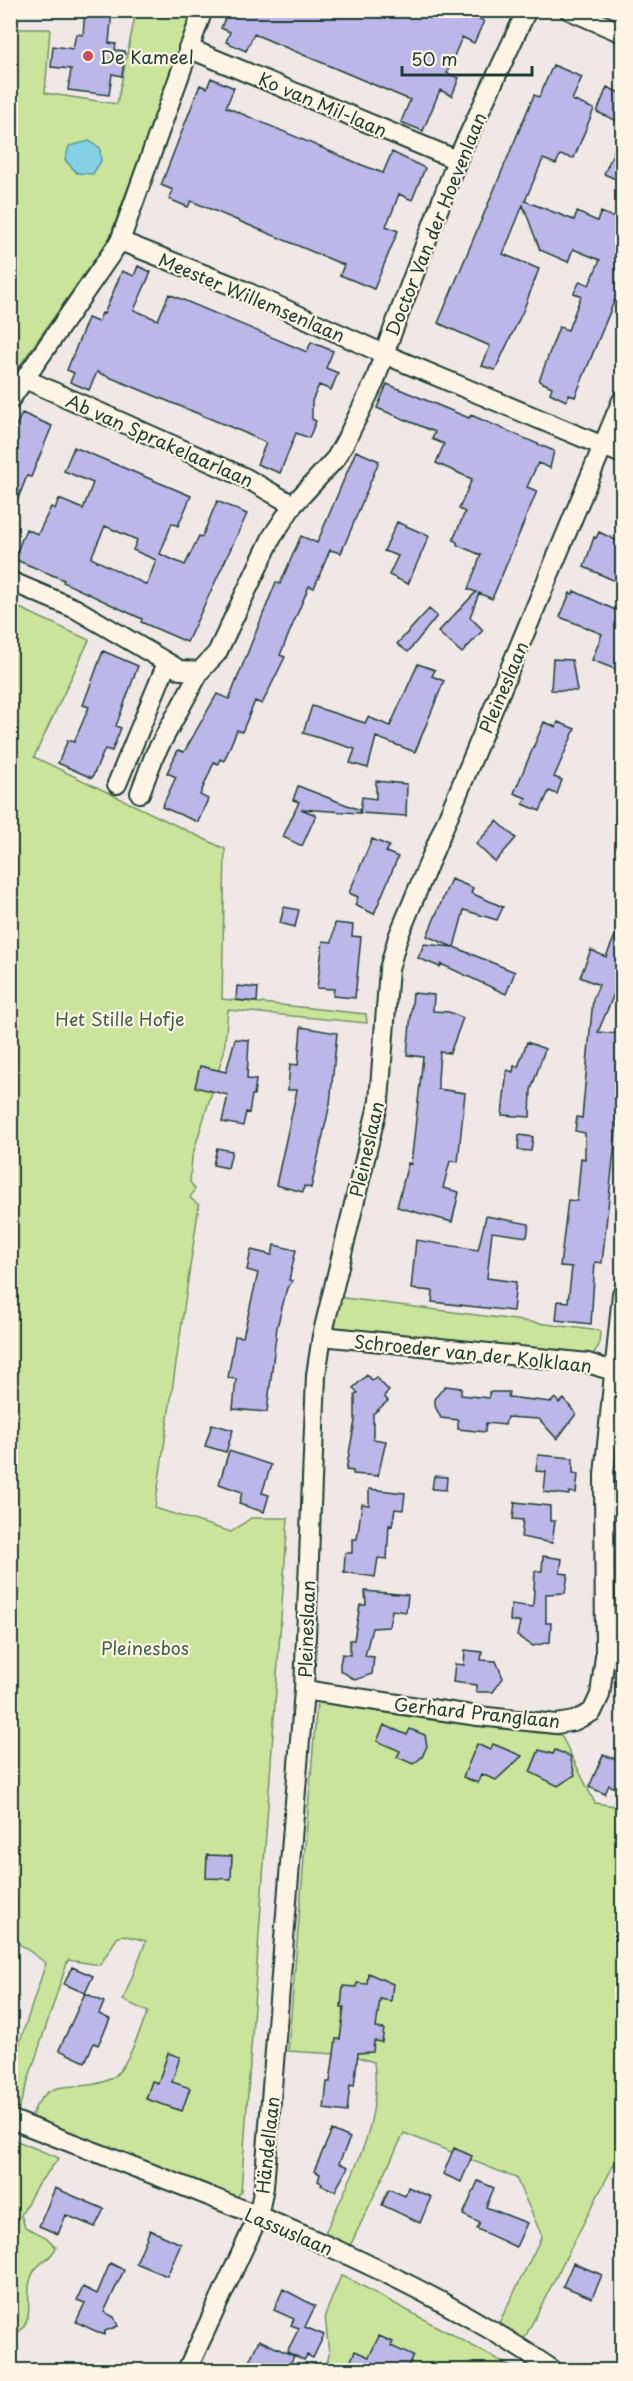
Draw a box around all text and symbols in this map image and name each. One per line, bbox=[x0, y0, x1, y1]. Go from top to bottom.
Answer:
scale bar bbox=[402, 39, 532, 77]
place label: De Kameel bbox=[100, 43, 194, 70]
text: 50 m bbox=[411, 45, 458, 72]
marker: De Kameel bbox=[81, 49, 95, 63]
street label: Ko van Mil-laan bbox=[255, 65, 391, 143]
street label: Doctor Van der Hoevenlaan bbox=[378, 108, 492, 340]
street label: Meester Willemsenlaan bbox=[155, 246, 349, 348]
street label: Ab van Sprakelaarlaan bbox=[62, 387, 258, 493]
street label: Pleineslaan bbox=[472, 637, 534, 737]
park label: Het Stille Hofje bbox=[55, 1005, 185, 1032]
street label: Pleineslaan bbox=[342, 1098, 390, 1200]
street label: Schroeder van der Kolklaan bbox=[353, 1327, 593, 1379]
street label: Pleineslaan bbox=[291, 1580, 321, 1678]
park label: Pleinesbos bbox=[101, 1634, 189, 1661]
street label: Gerhard Pranglaan bbox=[393, 1690, 561, 1734]
street label: Händellaan bbox=[248, 2095, 286, 2195]
street label: Lassuslaan bbox=[241, 2200, 337, 2262]

